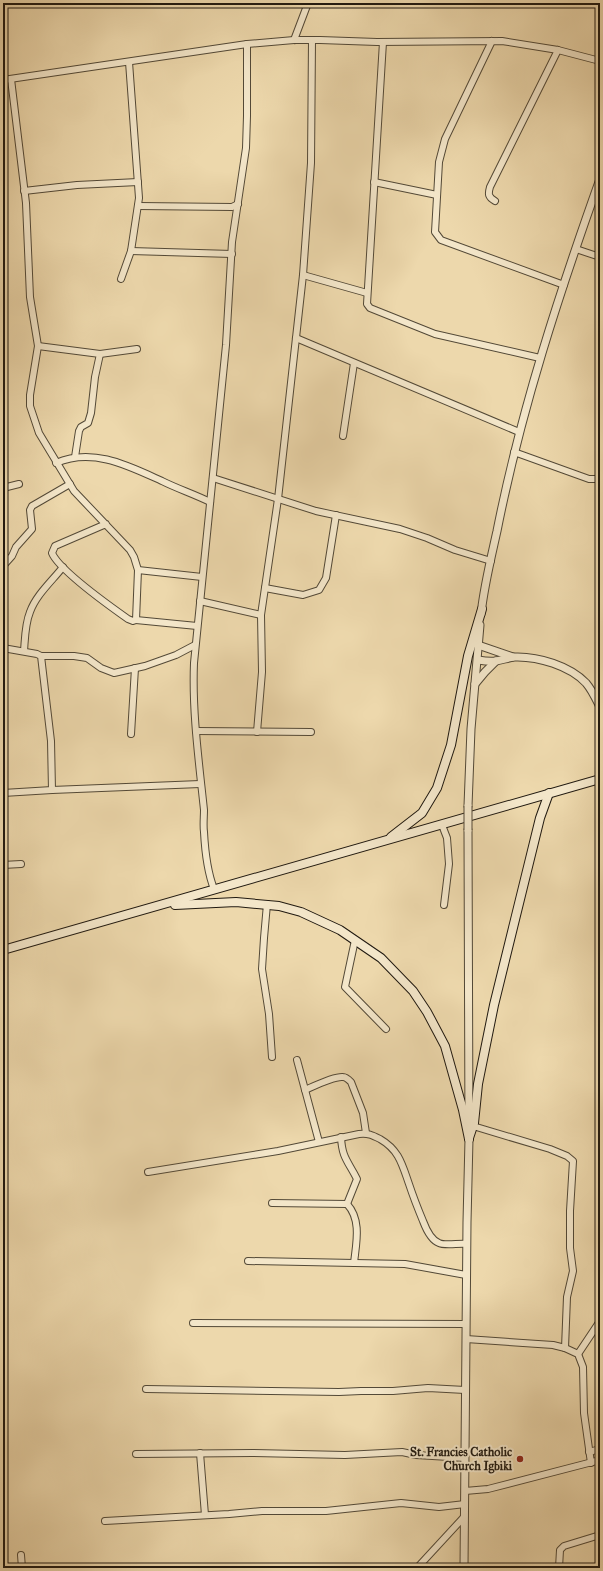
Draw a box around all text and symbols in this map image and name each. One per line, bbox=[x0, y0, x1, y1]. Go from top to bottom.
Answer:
place label: St. Francies Catholic Church Igbiki bbox=[410, 1445, 513, 1474]
marker: St. Francies Catholic Church Igbiki bbox=[515, 1454, 525, 1464]

